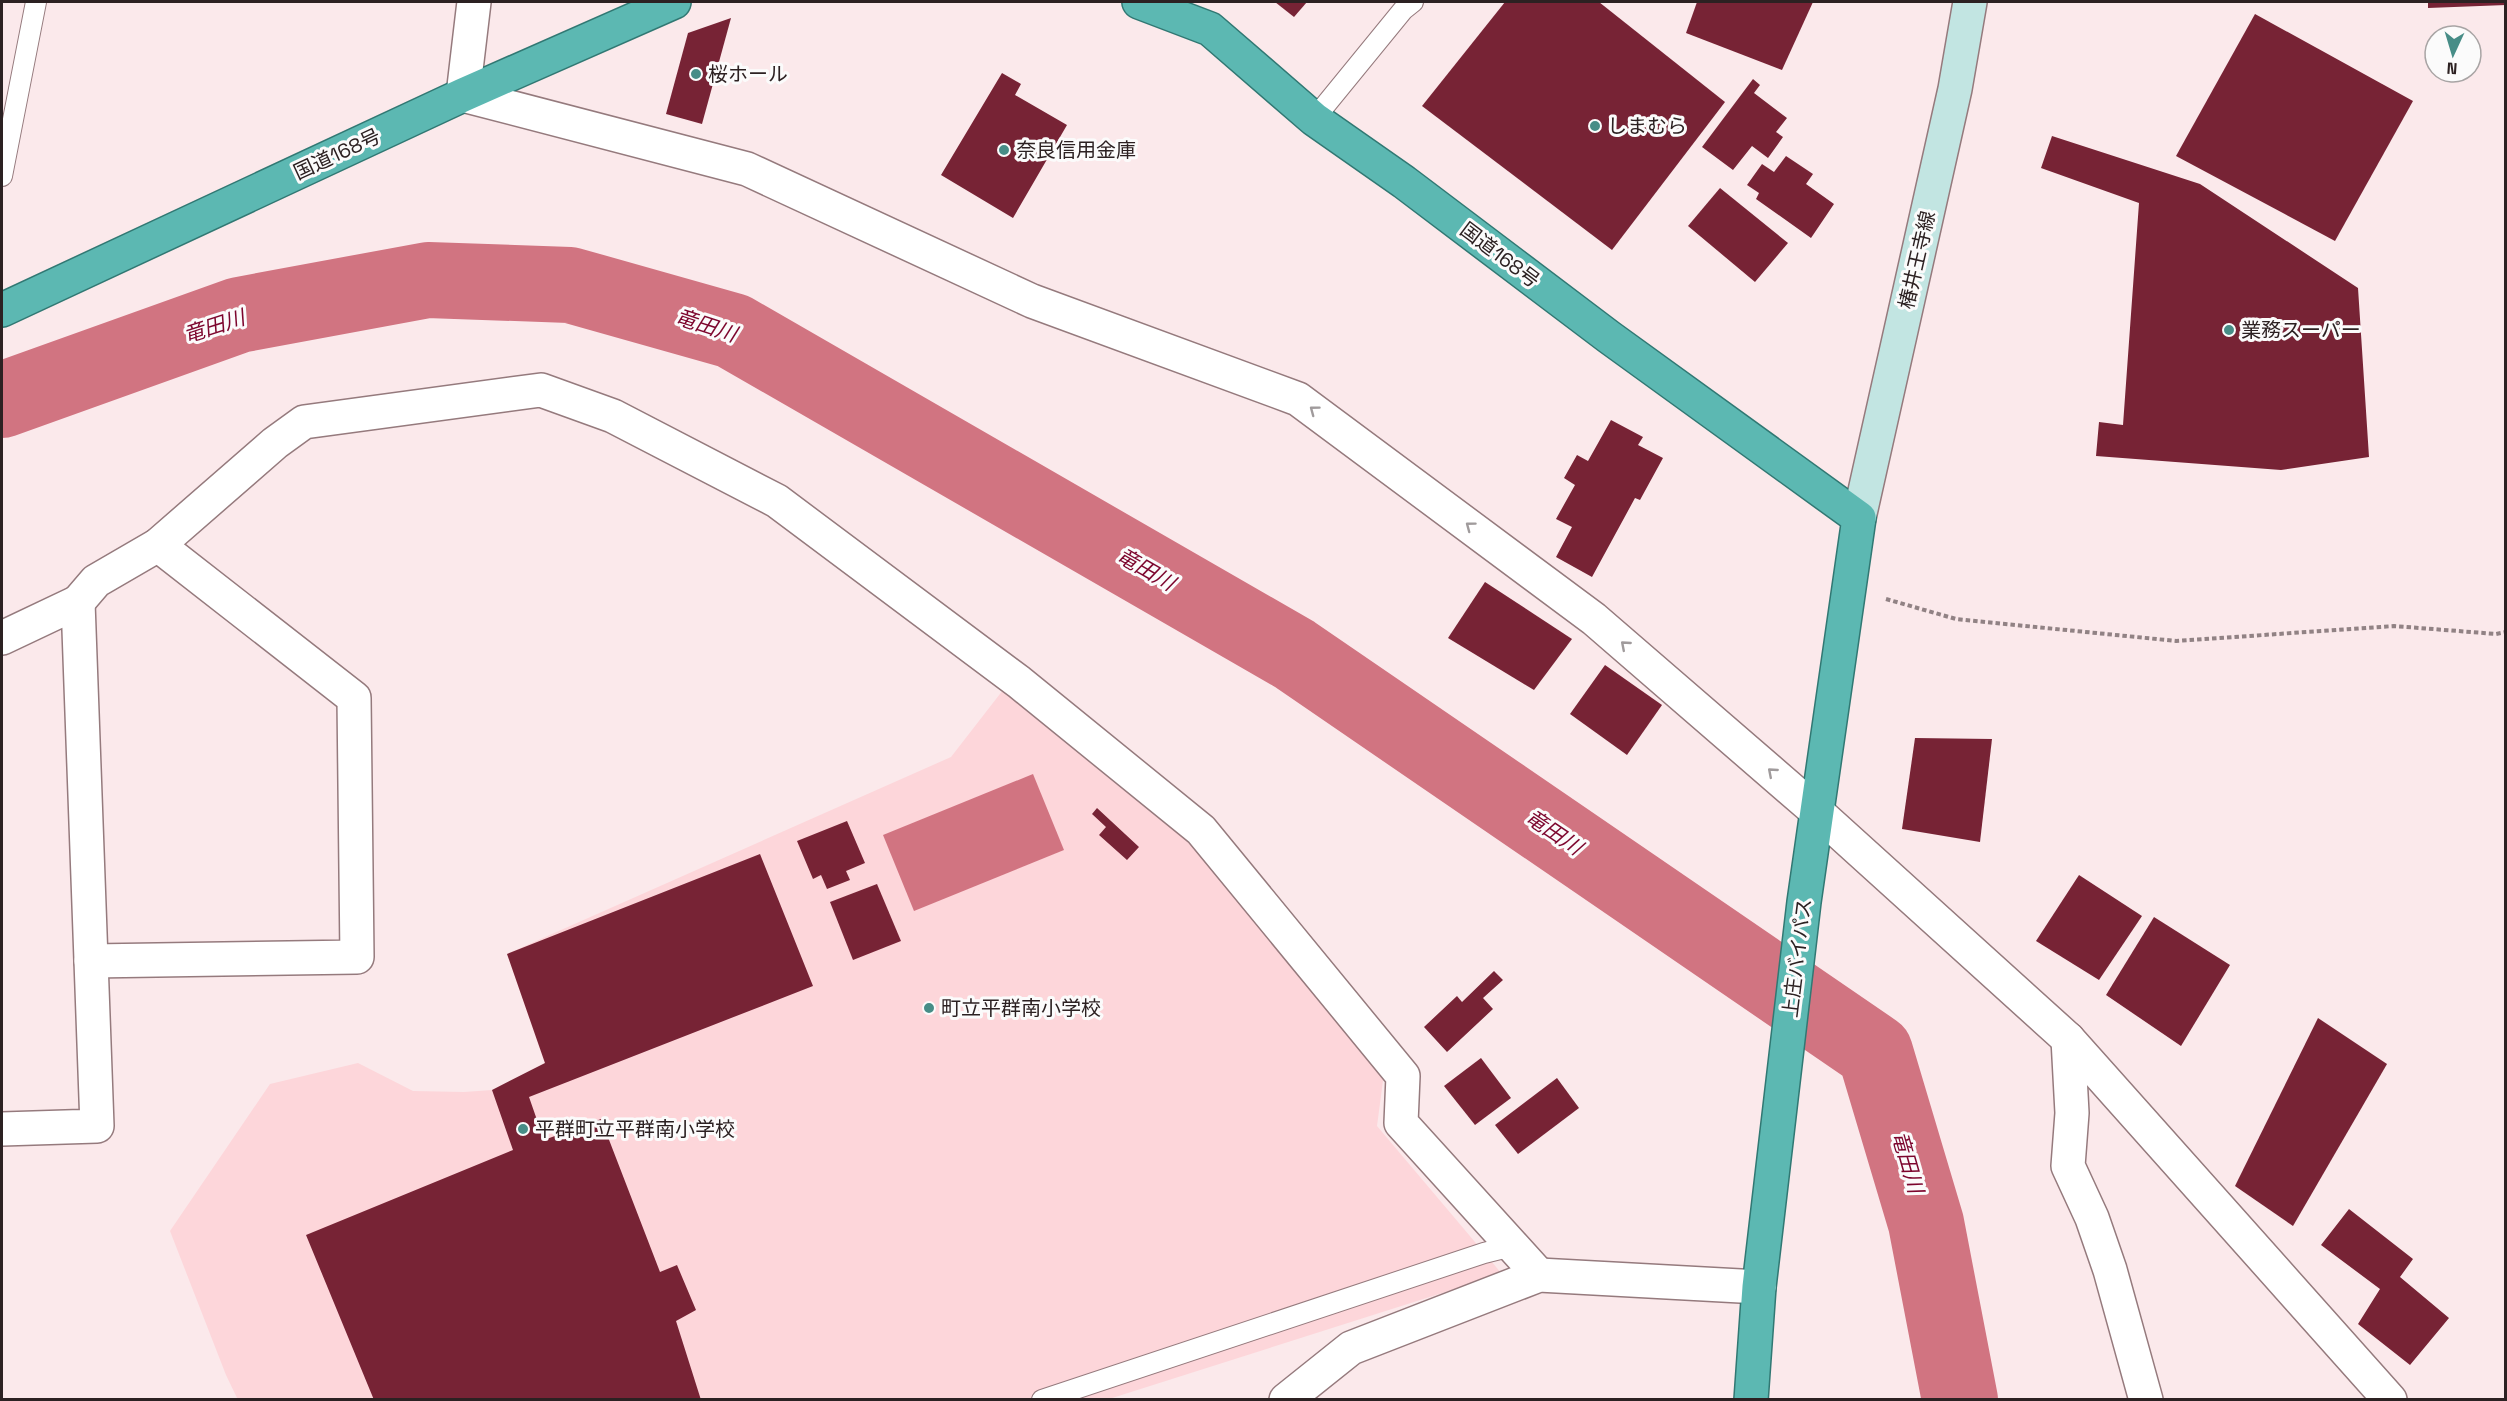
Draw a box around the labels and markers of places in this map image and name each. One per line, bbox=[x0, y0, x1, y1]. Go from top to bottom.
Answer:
place label: 桜ホール bbox=[708, 61, 788, 87]
marker: 桜ホール bbox=[689, 67, 703, 81]
place label: しまむら bbox=[1607, 113, 1687, 139]
marker: しまむら bbox=[1588, 119, 1602, 133]
place label: 奈良信用金庫 bbox=[1016, 137, 1136, 163]
marker: 奈良信用金庫 bbox=[997, 143, 1011, 157]
place label: 業務スーパー bbox=[2241, 317, 2361, 343]
marker: 業務スーパー bbox=[2222, 323, 2236, 337]
place label: 町立平群南小学校 bbox=[941, 995, 1101, 1021]
marker: 町立平群南小学校 bbox=[922, 1001, 936, 1015]
place label: 平群町立平群南小学校 bbox=[535, 1116, 735, 1142]
marker: 平群町立平群南小学校 bbox=[516, 1122, 530, 1136]

